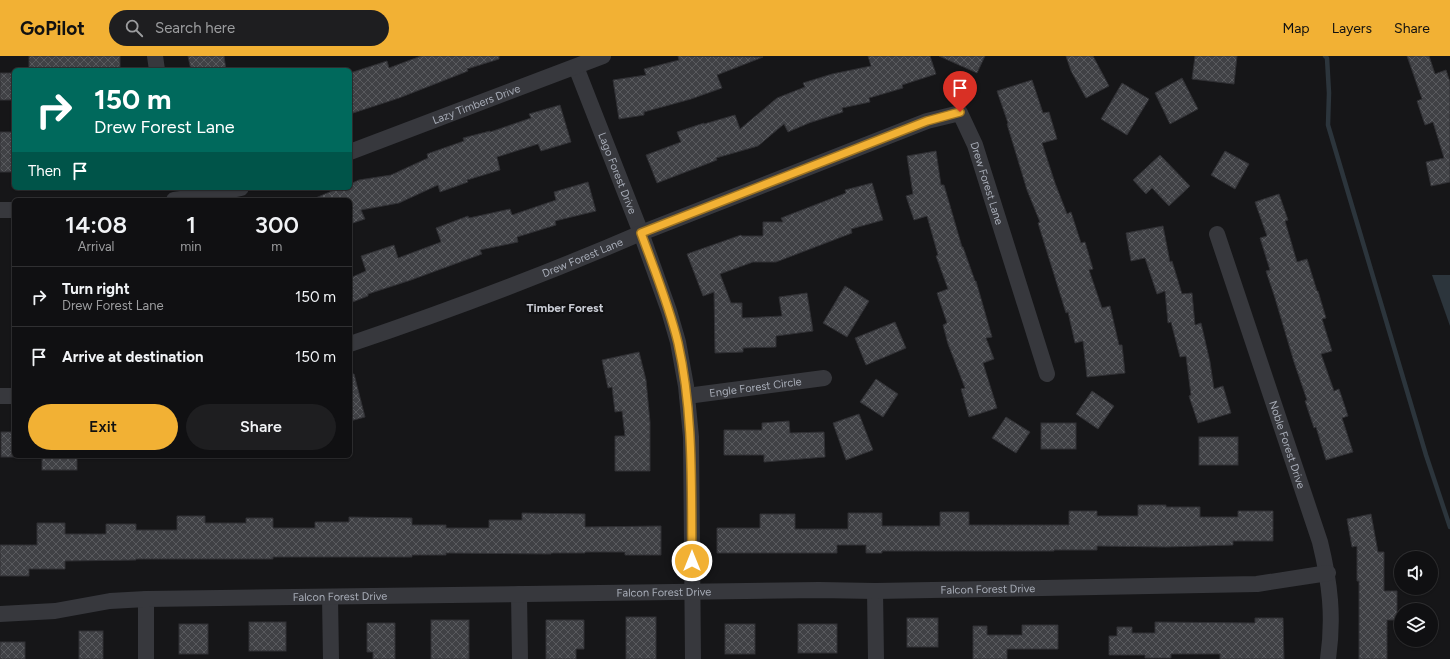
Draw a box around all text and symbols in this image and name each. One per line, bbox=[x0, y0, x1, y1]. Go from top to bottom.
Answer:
search box bbox=[109, 10, 389, 46]
text: GoPilot bbox=[20, 17, 85, 40]
icon: search bbox=[123, 17, 145, 39]
text: Search here bbox=[155, 19, 235, 37]
text: Map bbox=[1282, 20, 1310, 37]
text: Layers bbox=[1332, 20, 1372, 37]
text: Share bbox=[1394, 20, 1430, 37]
pin bbox=[943, 71, 977, 112]
icon: arrive bbox=[949, 77, 971, 99]
text: 150 m bbox=[94, 82, 171, 116]
street label: Lazy Timbers Drive bbox=[431, 82, 522, 127]
icon: right bbox=[28, 84, 80, 136]
text: Drew Forest Lane bbox=[94, 116, 235, 138]
street label: Lago Forest Drive bbox=[596, 131, 639, 216]
street label: Drew Forest Lane bbox=[968, 140, 1006, 226]
icon: arrive bbox=[69, 160, 91, 182]
text: Then bbox=[28, 162, 61, 180]
text: 14:08 bbox=[65, 210, 127, 239]
text: 1 bbox=[186, 210, 196, 239]
text: 300 bbox=[255, 210, 299, 239]
street label: Drew Forest Lane bbox=[540, 235, 625, 280]
text: Arrival bbox=[78, 239, 115, 254]
text: min bbox=[180, 239, 202, 254]
text: m bbox=[271, 239, 282, 254]
text: Turn right bbox=[62, 280, 130, 298]
icon: right bbox=[28, 286, 50, 308]
text: 150 m bbox=[295, 288, 336, 306]
text: Drew Forest Lane bbox=[62, 298, 164, 313]
district label: Timber Forest bbox=[527, 301, 604, 315]
icon: arrive bbox=[28, 346, 50, 368]
text: Arrive at destination bbox=[62, 348, 203, 366]
text: 150 m bbox=[295, 348, 336, 366]
street label: Engle Forest Circle bbox=[708, 375, 802, 400]
street label: Noble Forest Drive bbox=[1267, 399, 1308, 490]
button: Exit bbox=[28, 404, 178, 450]
button: Share bbox=[186, 404, 336, 450]
position arrow bbox=[671, 540, 713, 582]
map controls bbox=[1394, 551, 1438, 647]
button: sound bbox=[1394, 551, 1438, 595]
street label: Falcon Forest Drive bbox=[940, 582, 1035, 596]
street label: Falcon Forest Drive bbox=[616, 585, 711, 599]
street label: Falcon Forest Drive bbox=[293, 589, 387, 604]
button: layers bbox=[1394, 603, 1438, 647]

